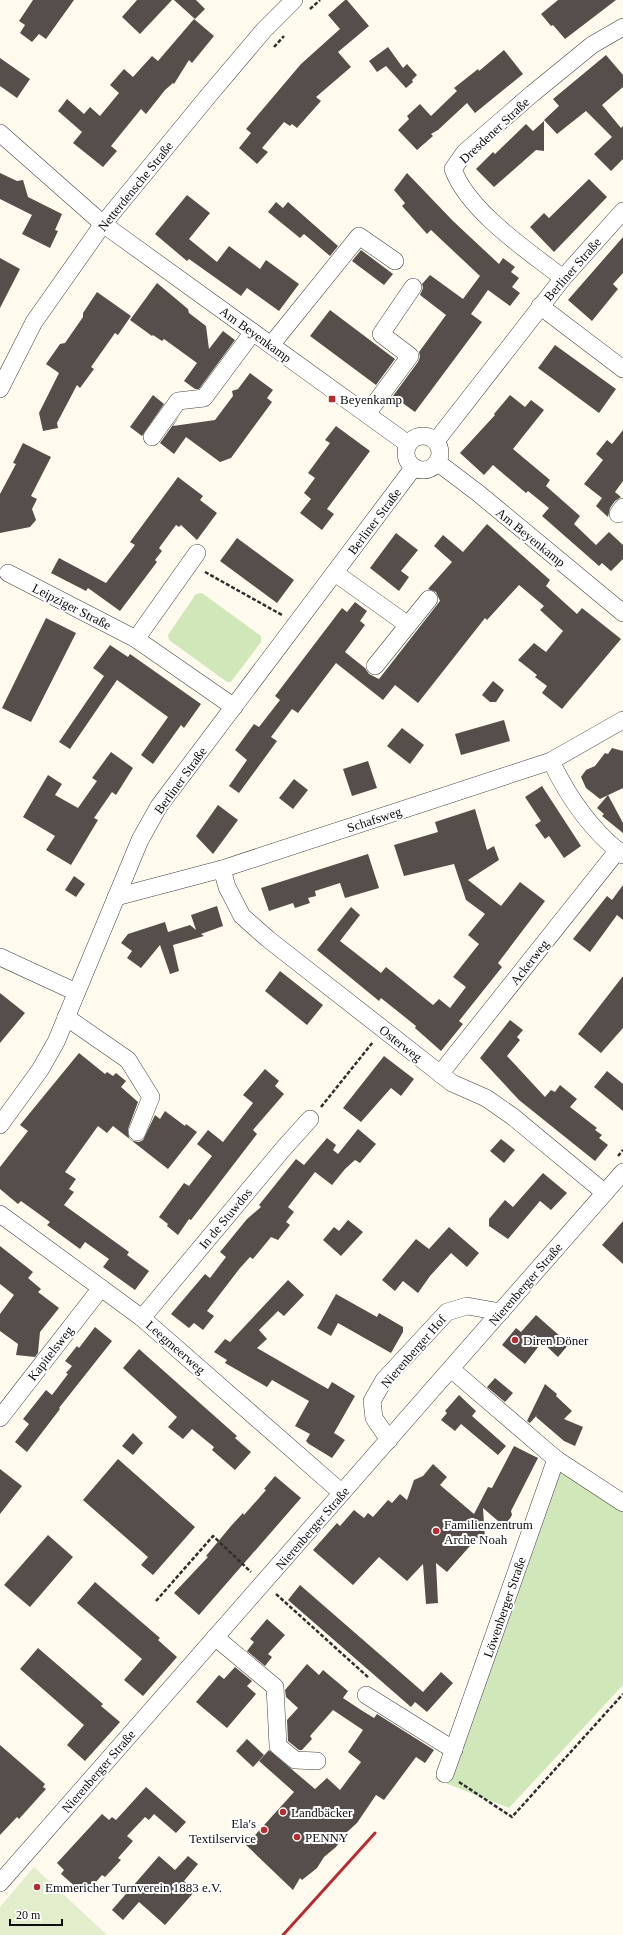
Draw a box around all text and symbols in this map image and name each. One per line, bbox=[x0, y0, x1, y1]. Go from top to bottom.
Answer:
street label: Dresdener Straße bbox=[456, 94, 532, 167]
street label: Netterdensche Straße bbox=[95, 138, 176, 234]
street label: Berliner Straße bbox=[541, 234, 604, 304]
street label: Am Beyenkamp bbox=[217, 303, 294, 365]
place label: Beyenkamp bbox=[340, 392, 402, 407]
marker: Beyenkamp bbox=[327, 394, 337, 404]
street label: Berliner Straße bbox=[345, 485, 404, 557]
street label: Am Beyenkamp bbox=[493, 505, 568, 570]
street label: Leipziger Straße bbox=[30, 580, 114, 633]
street label: Berliner Straße bbox=[151, 744, 210, 817]
street label: Schafsweg bbox=[345, 803, 404, 835]
street label: Ackerweg bbox=[507, 936, 552, 988]
street label: Osterweg bbox=[376, 1022, 425, 1065]
street label: In de Stuwdos bbox=[196, 1185, 255, 1252]
street label: Nierenberger Straße bbox=[485, 1240, 566, 1329]
street label: Nierenberger Hof bbox=[378, 1311, 450, 1391]
street label: Leegmeerweg bbox=[143, 1318, 209, 1378]
street label: Kapitelsweg bbox=[24, 1323, 77, 1384]
place label: Diren Döner bbox=[523, 1333, 589, 1348]
marker: Diren Döner bbox=[510, 1335, 520, 1345]
street label: Nierenberger Straße bbox=[272, 1484, 353, 1573]
place label: Familienzentrum Arche Noah bbox=[444, 1517, 533, 1547]
marker: Familienzentrum Arche Noah bbox=[431, 1526, 441, 1536]
street label: Löwenberger Straße bbox=[480, 1555, 529, 1659]
street label: Nierenberger Straße bbox=[58, 1727, 139, 1816]
place label: Landbäcker bbox=[291, 1805, 353, 1820]
marker: Landbäcker bbox=[278, 1807, 288, 1817]
place label: Ela's Textilservice bbox=[189, 1816, 256, 1846]
marker: Ela's Textilservice bbox=[259, 1825, 269, 1835]
place label: PENNY bbox=[305, 1830, 349, 1845]
marker: PENNY bbox=[292, 1832, 302, 1842]
place label: Emmericher Turnverein 1883 e.V. bbox=[45, 1880, 222, 1895]
marker: Emmericher Turnverein 1883 e.V. bbox=[32, 1882, 42, 1892]
scale bar bbox=[10, 1901, 62, 1927]
text: 20 m bbox=[16, 1908, 41, 1922]

